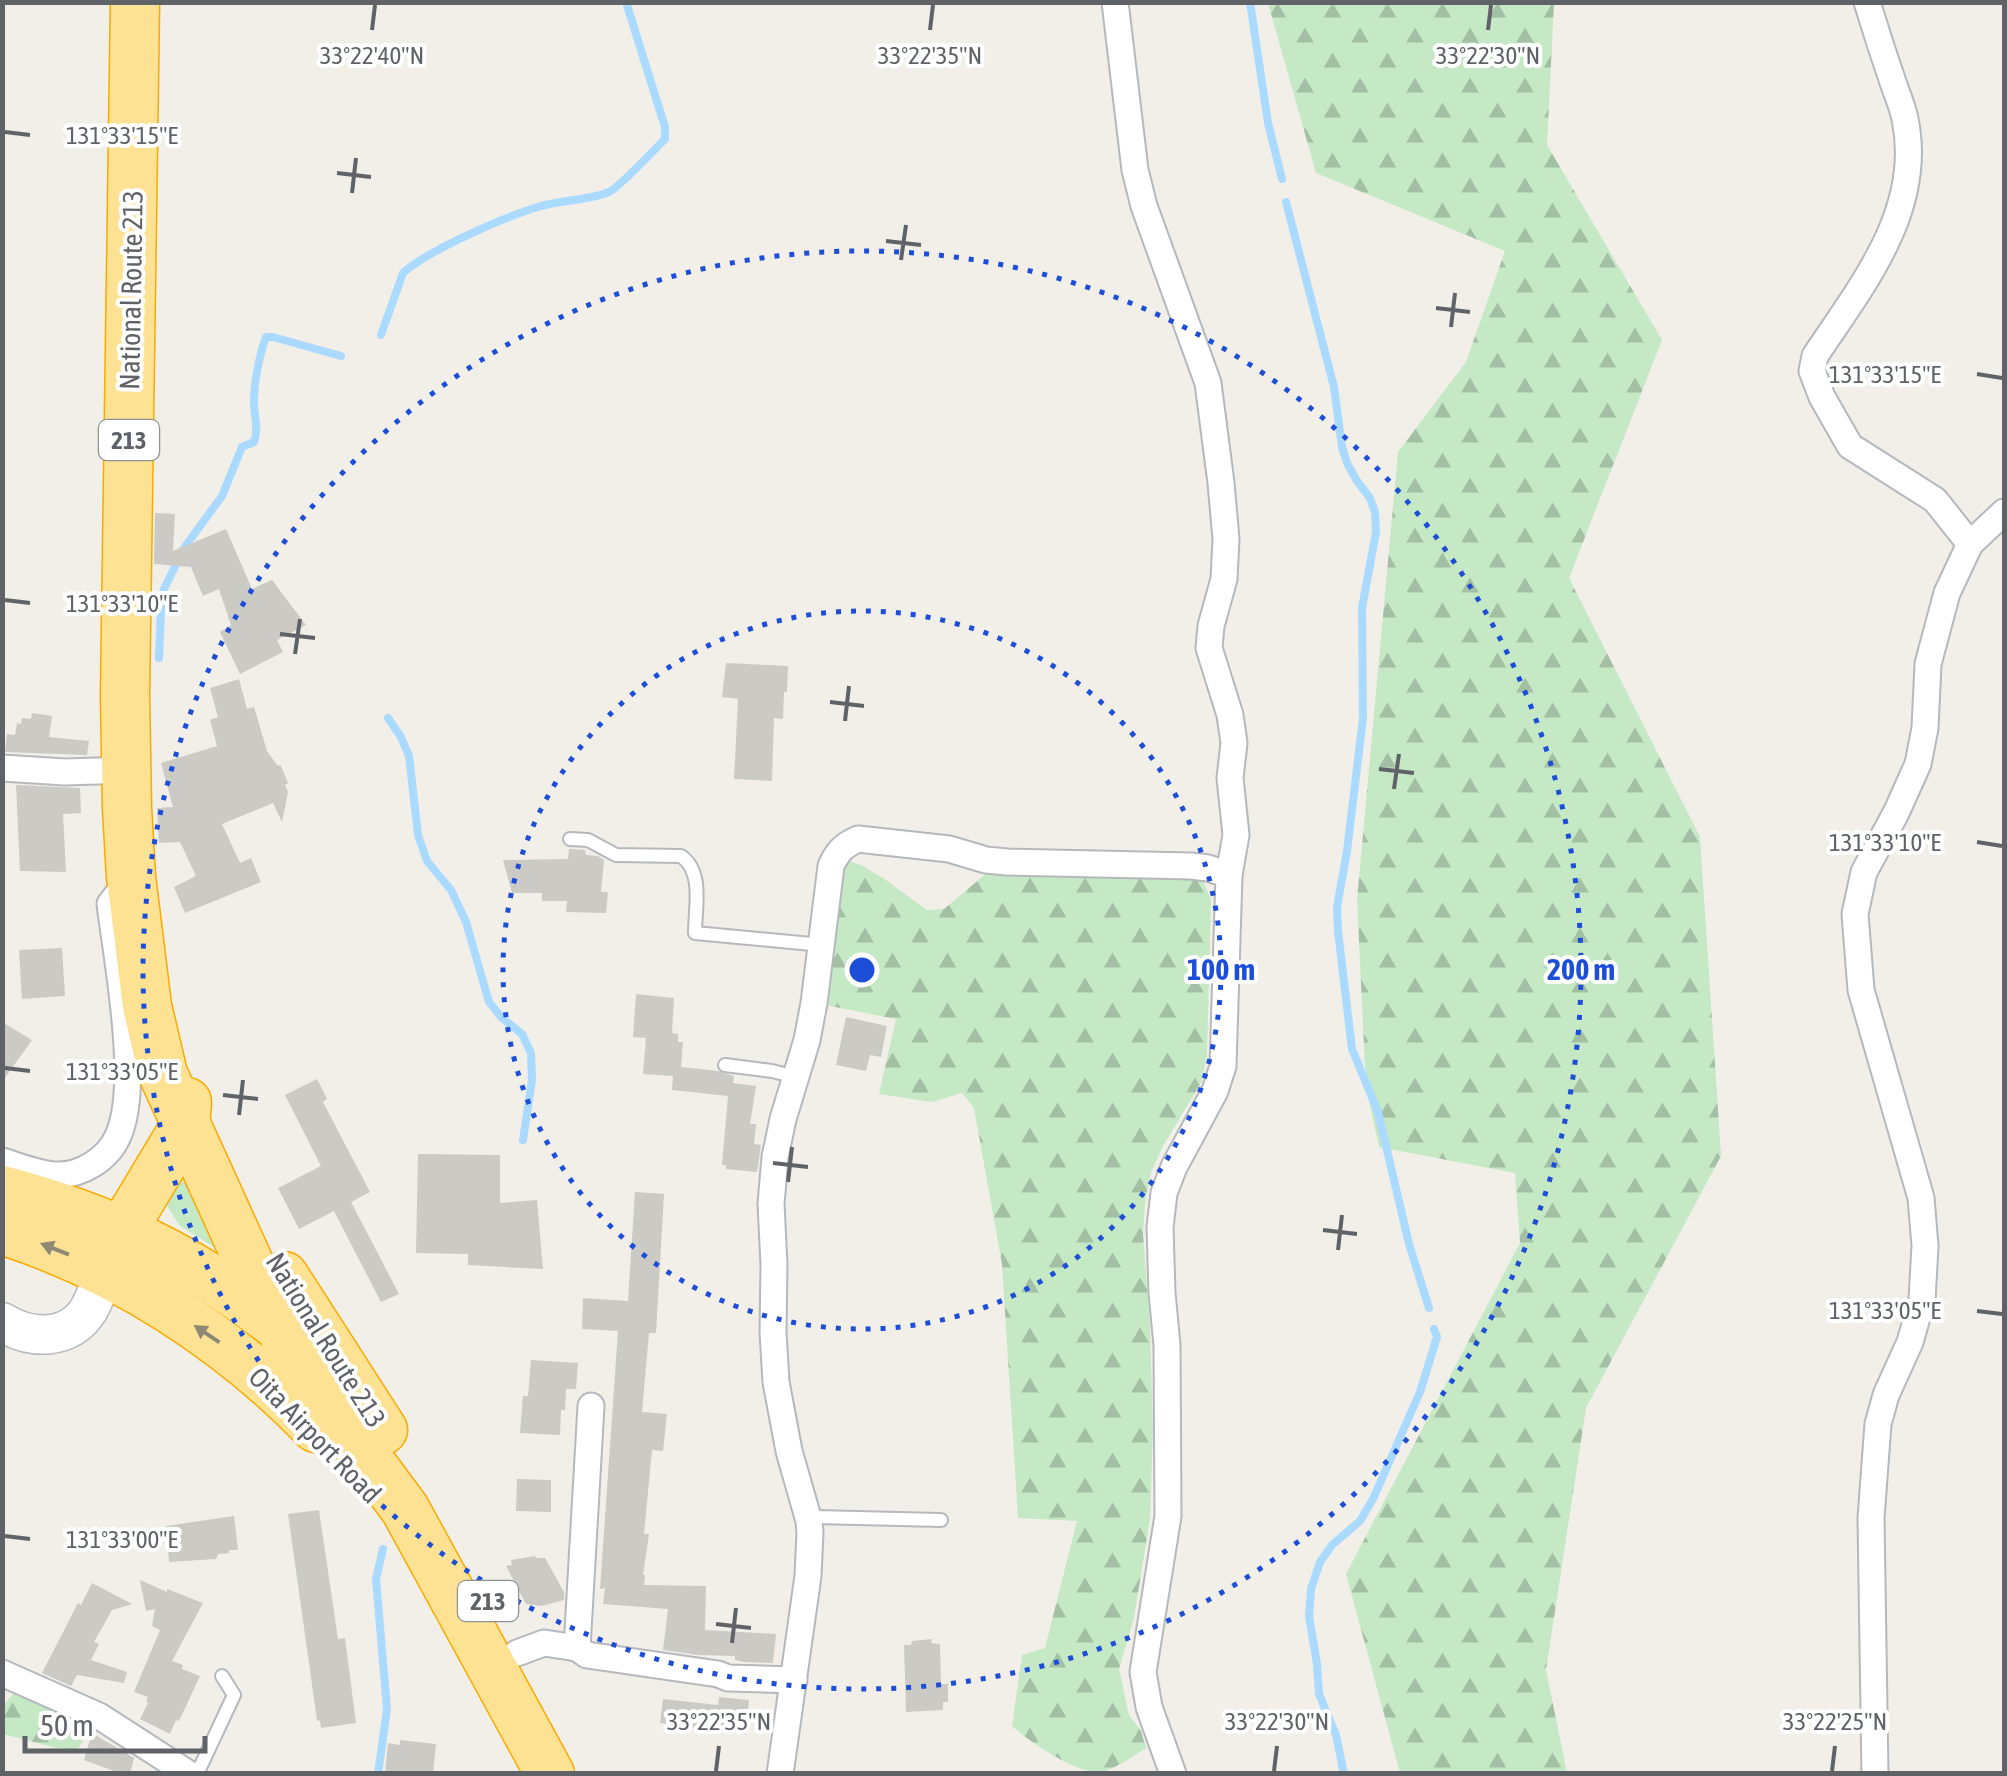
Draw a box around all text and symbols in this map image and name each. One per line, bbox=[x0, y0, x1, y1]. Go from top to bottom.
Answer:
text: 33°22'40"N bbox=[320, 41, 424, 69]
text: 33°22'35"N bbox=[878, 41, 982, 69]
text: 33°22'30"N bbox=[1436, 41, 1540, 69]
text: 131°33'15"E bbox=[66, 121, 178, 149]
street label: National Route 213 bbox=[113, 190, 149, 390]
text: 131°33'15"E bbox=[1829, 360, 1941, 388]
road number: 213 bbox=[99, 420, 159, 460]
text: 131°33'10"E bbox=[66, 589, 178, 617]
text: 131°33'10"E bbox=[1829, 828, 1941, 856]
centre of rings bbox=[844, 952, 880, 988]
text: 100 m bbox=[1187, 952, 1255, 986]
text: 200 m bbox=[1547, 952, 1615, 986]
text: 131°33'05"E bbox=[66, 1057, 178, 1085]
one-way arrow bbox=[40, 1240, 70, 1256]
street label: National Route 213 bbox=[260, 1247, 392, 1433]
text: 131°33'05"E bbox=[1829, 1296, 1941, 1324]
one-way arrow bbox=[194, 1325, 221, 1344]
street label: Oita Airport Road bbox=[242, 1361, 388, 1509]
text: 131°33'00"E bbox=[66, 1525, 178, 1553]
road number: 213 bbox=[458, 1581, 518, 1621]
scale bar bbox=[25, 1691, 205, 1753]
text: 33°22'35"N bbox=[667, 1707, 771, 1735]
text: 33°22'30"N bbox=[1225, 1707, 1329, 1735]
text: 33°22'25"N bbox=[1783, 1707, 1887, 1735]
text: 50 m bbox=[40, 1708, 94, 1742]

